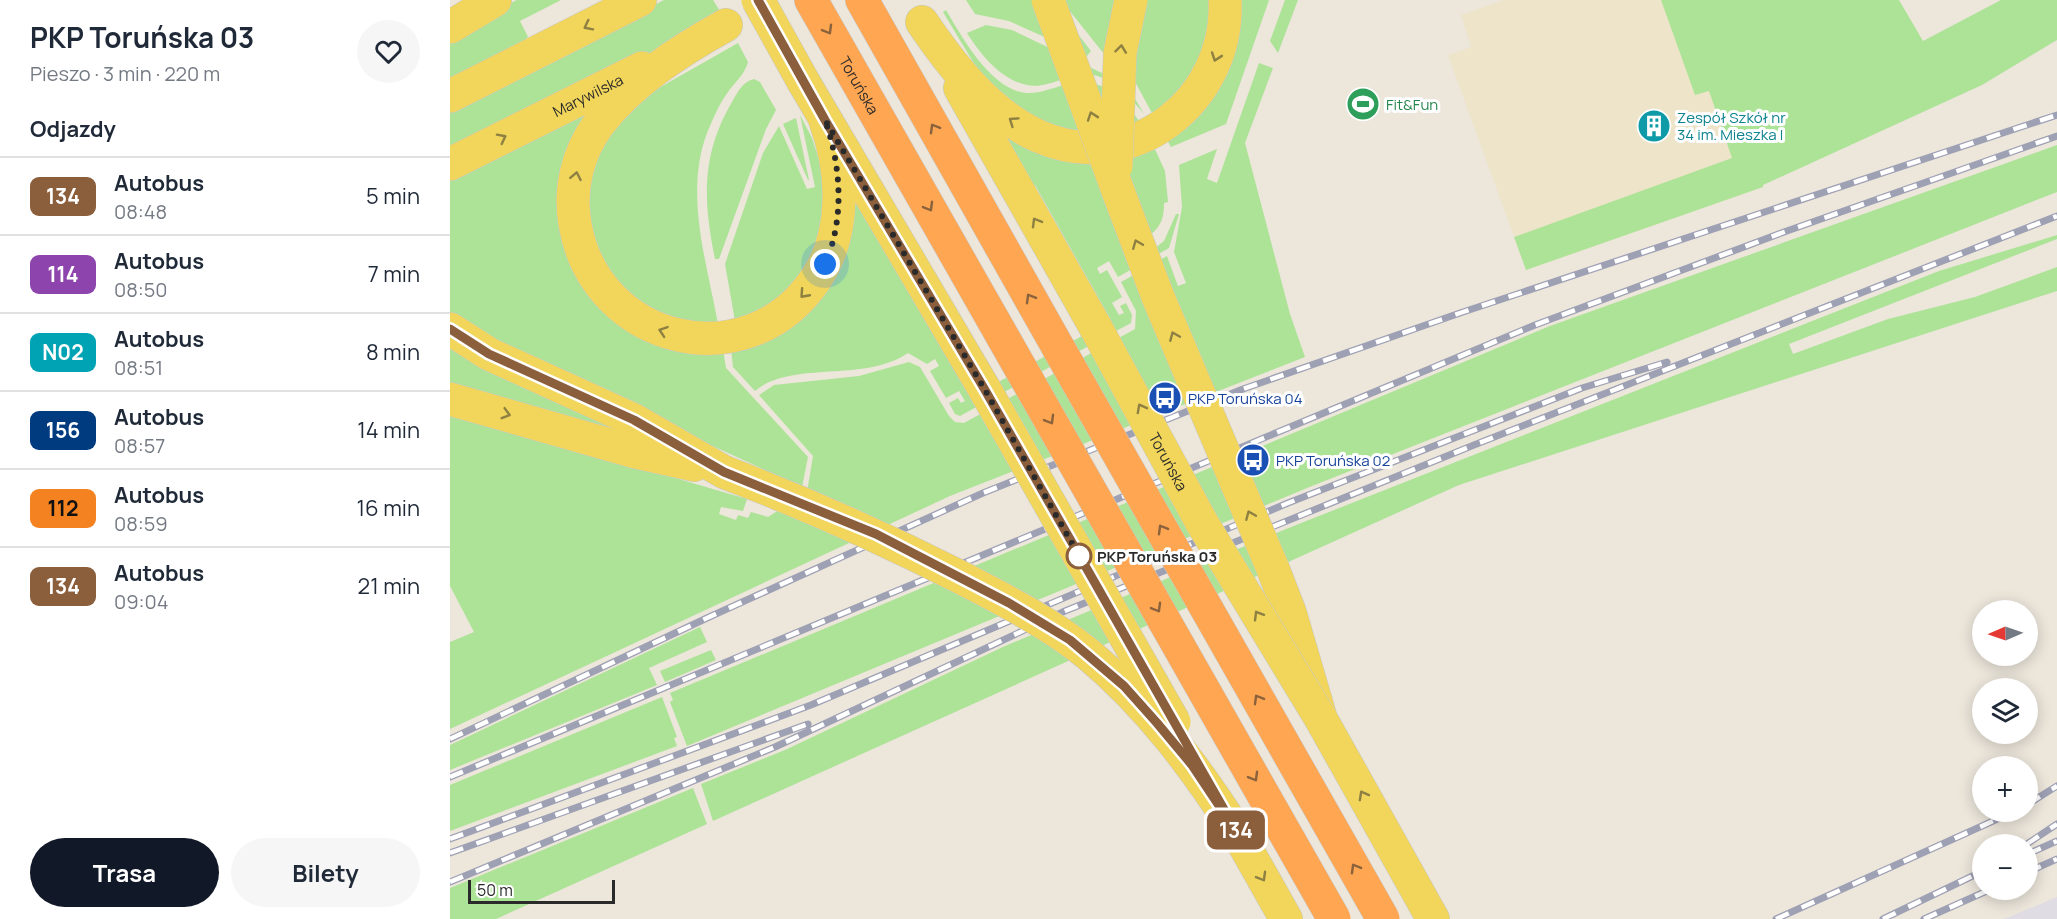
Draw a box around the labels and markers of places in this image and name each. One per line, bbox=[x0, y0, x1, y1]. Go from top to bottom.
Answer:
sports icon: Fit&Fun bbox=[1345, 86, 1381, 122]
place label: Fit&Fun bbox=[1386, 94, 1438, 115]
place label: Zespół Szkół nr 34 im. Mieszka I bbox=[1677, 107, 1786, 145]
building icon: Zespół Szkół nr 34 im. Mieszka I bbox=[1636, 108, 1672, 144]
bus stop icon: PKP Toruńska 04 bbox=[1147, 380, 1183, 416]
place label: PKP Toruńska 04 bbox=[1188, 388, 1303, 409]
bus stop icon: PKP Toruńska 02 bbox=[1235, 442, 1271, 478]
place label: PKP Toruńska 02 bbox=[1276, 450, 1390, 471]
marker: PKP Toruńska 03 bbox=[1066, 543, 1092, 569]
place label: PKP Toruńska 03 bbox=[1097, 546, 1217, 567]

